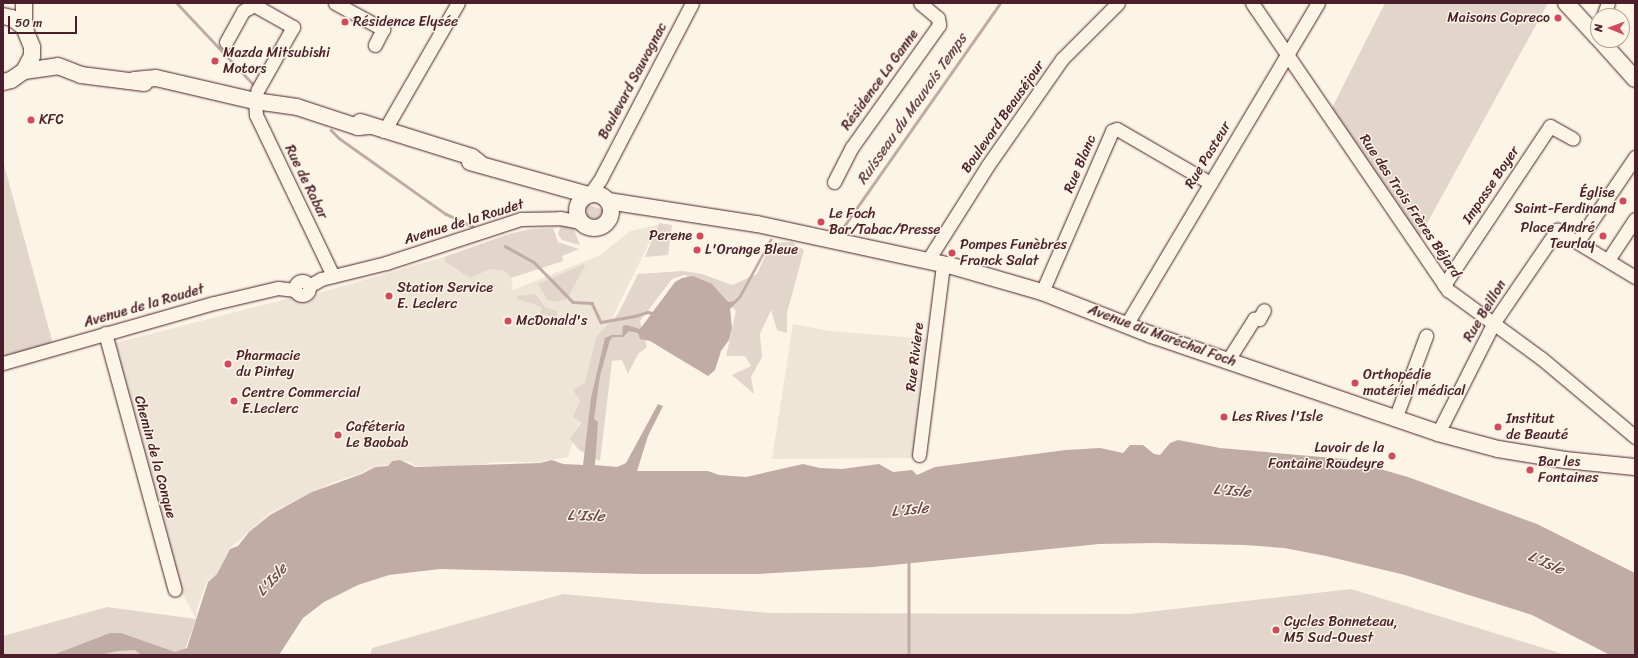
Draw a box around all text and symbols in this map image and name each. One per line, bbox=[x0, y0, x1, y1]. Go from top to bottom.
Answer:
scale bar bbox=[10, 8, 79, 34]
north arrow bbox=[1590, 8, 1630, 48]
place label: Maisons Copreco bbox=[1447, 10, 1550, 26]
text: 50 m bbox=[15, 12, 42, 34]
marker: Maisons Copreco bbox=[1553, 13, 1563, 23]
place label: Résidence Elysée bbox=[353, 14, 458, 30]
marker: Résidence Elysée bbox=[340, 17, 350, 27]
street label: Boulevard Sauvagnac bbox=[595, 20, 671, 142]
text: N bbox=[1589, 24, 1608, 32]
street label: Résidence La Ganne bbox=[838, 26, 922, 134]
water label: Ruisseau du Mauvais Temps bbox=[853, 30, 971, 188]
place label: Mazda Mitsubishi Motors bbox=[223, 45, 330, 78]
marker: Mazda Mitsubishi Motors bbox=[210, 56, 220, 66]
street label: Boulevard Beauséjour bbox=[958, 57, 1048, 177]
place label: KFC bbox=[39, 112, 64, 128]
marker: KFC bbox=[26, 115, 36, 125]
street label: Rue Pasteur bbox=[1181, 118, 1235, 192]
street label: Rue des Trois Frères Béjard bbox=[1356, 131, 1464, 281]
street label: Rue Blanc bbox=[1060, 133, 1100, 195]
street label: Rue de Rabar bbox=[281, 142, 331, 222]
street label: Impasse Boyer bbox=[1459, 143, 1523, 227]
place label: Église Saint-Ferdinand bbox=[1514, 185, 1615, 218]
street label: Avenue de la Roudet bbox=[402, 196, 526, 248]
marker: Église Saint-Ferdinand bbox=[1618, 196, 1628, 206]
place label: Le Foch Bar/Tabac/Presse bbox=[829, 206, 941, 238]
marker: Le Foch Bar/Tabac/Presse bbox=[816, 217, 826, 227]
place label: Place André Teurlay bbox=[1521, 220, 1595, 252]
place label: Perene bbox=[649, 228, 692, 244]
marker: Perene bbox=[695, 231, 705, 241]
marker: Place André Teurlay bbox=[1598, 231, 1608, 241]
place label: Pompes Funèbres Franck Salat bbox=[960, 237, 1067, 270]
place label: L'Orange Bleue bbox=[705, 242, 798, 258]
marker: L'Orange Bleue bbox=[692, 245, 702, 255]
marker: Pompes Funèbres Franck Salat bbox=[947, 248, 957, 258]
street label: Rue Beillon bbox=[1460, 277, 1510, 345]
place label: Station Service E. Leclerc bbox=[397, 280, 493, 312]
street label: Avenue de la Roudet bbox=[82, 281, 206, 331]
marker: Station Service E. Leclerc bbox=[384, 291, 394, 301]
street label: Avenue du Maréchal Foch bbox=[1086, 301, 1238, 371]
place label: McDonald's bbox=[516, 313, 588, 329]
marker: McDonald's bbox=[503, 316, 513, 326]
street label: Rue Riviere bbox=[902, 322, 928, 392]
place label: Pharmacie du Pintey bbox=[236, 348, 300, 380]
marker: Pharmacie du Pintey bbox=[223, 359, 233, 369]
place label: Orthopédie matériel médical bbox=[1363, 367, 1465, 400]
marker: Orthopédie matériel médical bbox=[1350, 378, 1360, 388]
place label: Centre Commercial E.Leclerc bbox=[242, 385, 360, 418]
street label: Chemin de la Conque bbox=[131, 394, 179, 520]
marker: Centre Commercial E.Leclerc bbox=[229, 396, 239, 406]
place label: Les Rives l'Isle bbox=[1232, 409, 1324, 425]
place label: Institut de Beauté bbox=[1506, 411, 1568, 444]
marker: Les Rives l'Isle bbox=[1219, 412, 1229, 422]
place label: Caféteria Le Baobab bbox=[346, 419, 408, 452]
marker: Institut de Beauté bbox=[1493, 422, 1503, 432]
marker: Caféteria Le Baobab bbox=[333, 430, 343, 440]
place label: Lavoir de la Fontaine Roudeyre bbox=[1269, 440, 1384, 472]
marker: Lavoir de la Fontaine Roudeyre bbox=[1387, 451, 1397, 461]
place label: Bar les Fontaines bbox=[1538, 454, 1599, 486]
marker: Bar les Fontaines bbox=[1525, 465, 1535, 475]
water label: L'Isle bbox=[1213, 480, 1251, 502]
water label: L'Isle bbox=[890, 499, 930, 521]
water label: L'Isle bbox=[567, 506, 605, 526]
water label: L'Isle bbox=[1525, 547, 1567, 579]
water label: L'Isle bbox=[253, 560, 291, 600]
place label: Cycles Bonneteau, M5 Sud-Ouest bbox=[1284, 614, 1397, 646]
marker: Cycles Bonneteau, M5 Sud-Ouest bbox=[1271, 625, 1281, 635]

